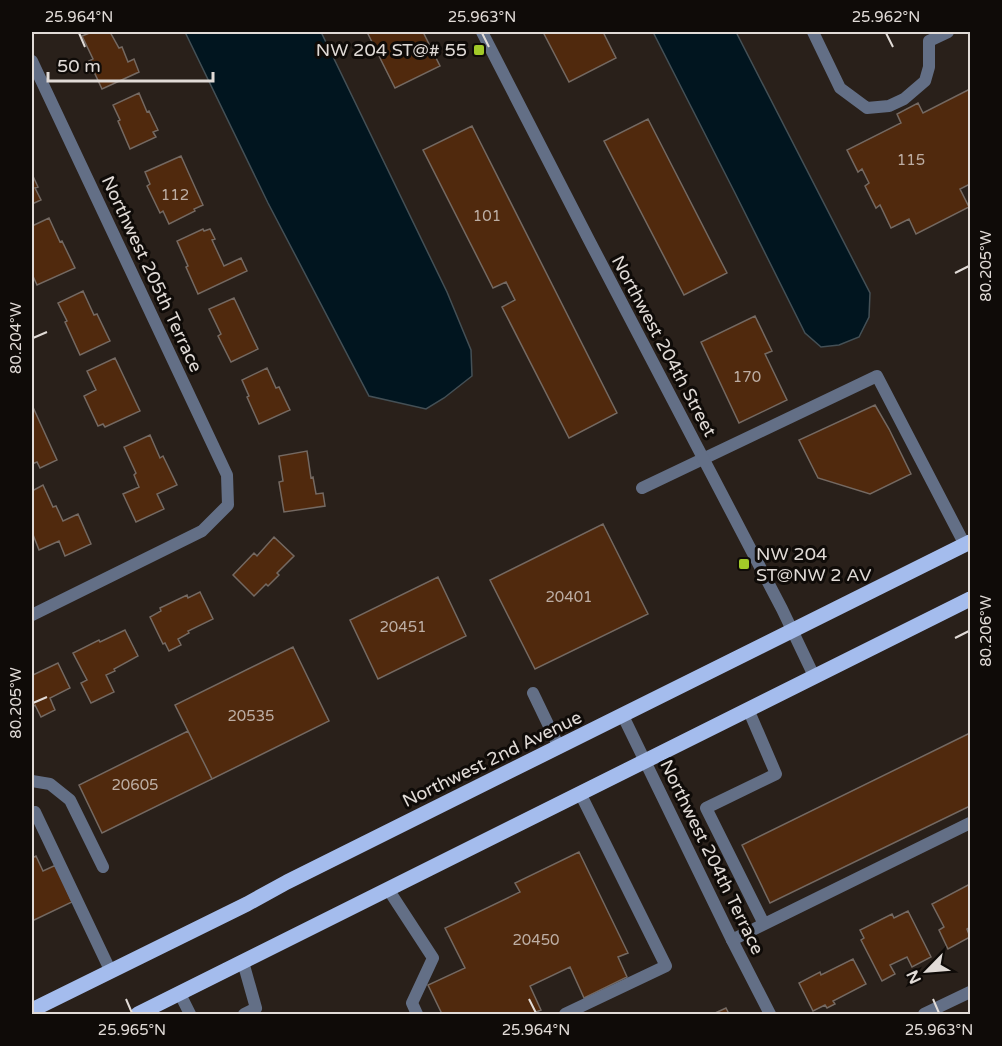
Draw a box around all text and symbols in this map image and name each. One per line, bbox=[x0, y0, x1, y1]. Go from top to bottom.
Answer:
text: 25.964°N bbox=[45, 8, 113, 26]
text: 25.963°N bbox=[448, 8, 516, 26]
text: 25.962°N bbox=[852, 8, 920, 26]
place label: NW 204 ST@# 55 bbox=[316, 39, 467, 61]
marker: NW 204 ST@# 55 bbox=[472, 43, 486, 57]
scale bar bbox=[48, 45, 213, 83]
text: 50 m bbox=[57, 55, 101, 77]
house number: 115 bbox=[897, 151, 925, 169]
street label: Northwest 205th Terrace bbox=[97, 172, 207, 376]
house number: 112 bbox=[161, 186, 189, 204]
house number: 101 bbox=[473, 207, 501, 225]
text: 80.205°W bbox=[977, 230, 995, 302]
street label: Northwest 204th Street bbox=[607, 252, 721, 440]
text: 80.204°W bbox=[7, 302, 25, 374]
house number: 170 bbox=[733, 368, 761, 386]
place label: NW 204 ST@NW 2 AV bbox=[756, 543, 872, 586]
marker: NW 204 ST@NW 2 AV bbox=[737, 557, 751, 571]
house number: 20401 bbox=[545, 588, 593, 606]
text: 80.206°W bbox=[977, 595, 995, 667]
house number: 20451 bbox=[379, 618, 427, 636]
text: 80.205°W bbox=[7, 667, 25, 739]
street label: Northwest 2nd Avenue bbox=[399, 706, 585, 812]
house number: 20535 bbox=[227, 707, 275, 725]
street label: Northwest 204th Terrace bbox=[655, 756, 769, 958]
house number: 20605 bbox=[111, 776, 159, 794]
house number: 20450 bbox=[512, 931, 560, 949]
north arrow bbox=[897, 941, 957, 1001]
text: N bbox=[903, 967, 926, 987]
text: 25.965°N bbox=[98, 1021, 166, 1039]
text: 25.964°N bbox=[502, 1021, 570, 1039]
text: 25.963°N bbox=[905, 1021, 973, 1039]

